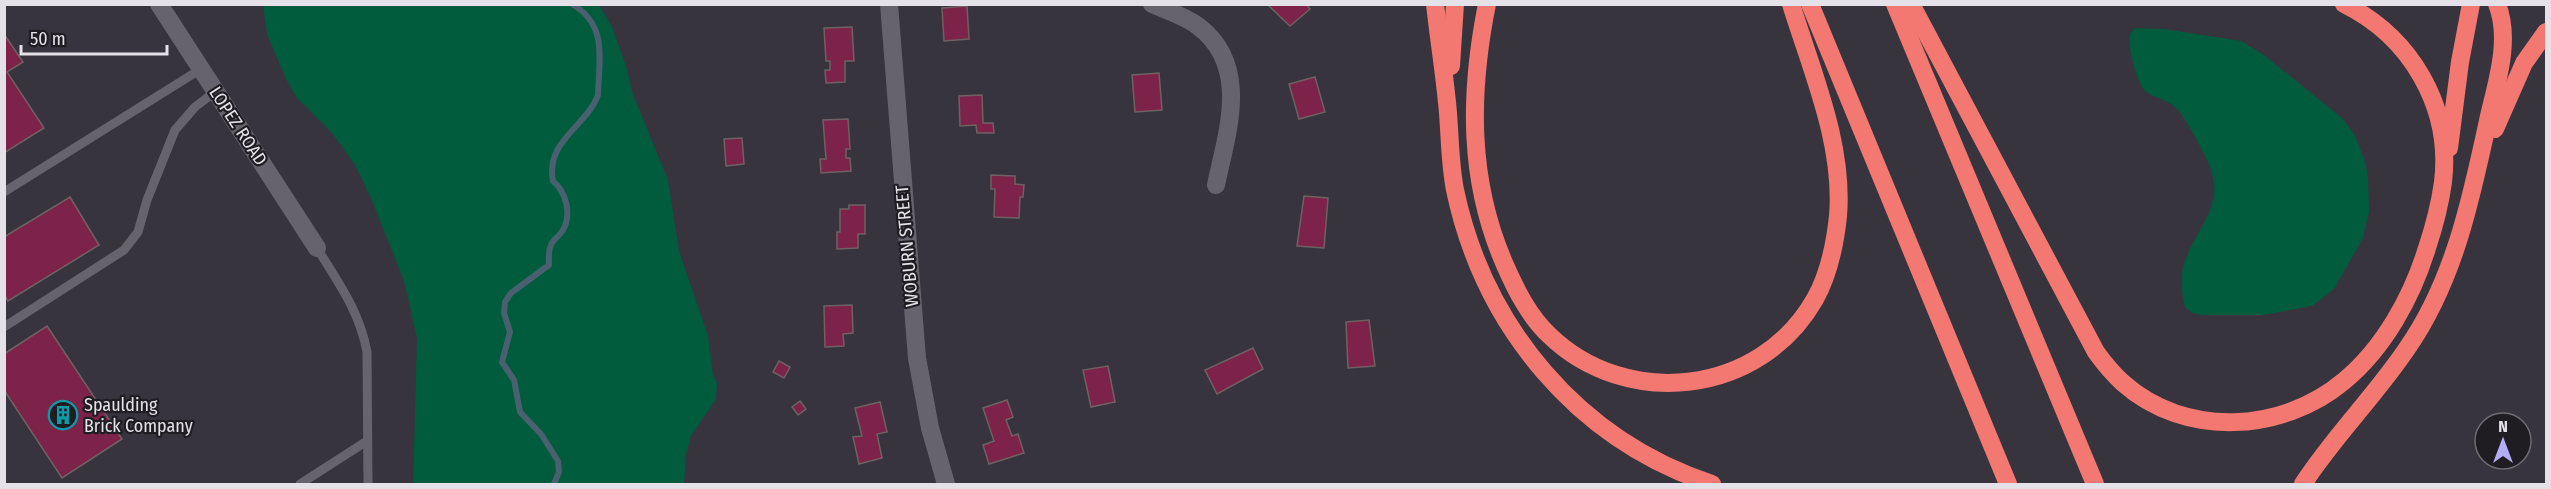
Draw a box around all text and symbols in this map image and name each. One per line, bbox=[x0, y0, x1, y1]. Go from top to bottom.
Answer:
scale bar bbox=[21, 18, 166, 56]
text: 50 m bbox=[30, 28, 66, 50]
street label: LOPEZ ROAD bbox=[204, 82, 272, 170]
street label: WOBURN STREET bbox=[891, 184, 923, 308]
place label: Spaulding Brick Company bbox=[84, 394, 193, 437]
building icon: Spaulding Brick Company bbox=[47, 399, 79, 431]
north arrow bbox=[2473, 411, 2533, 471]
text: N bbox=[2498, 417, 2508, 436]

